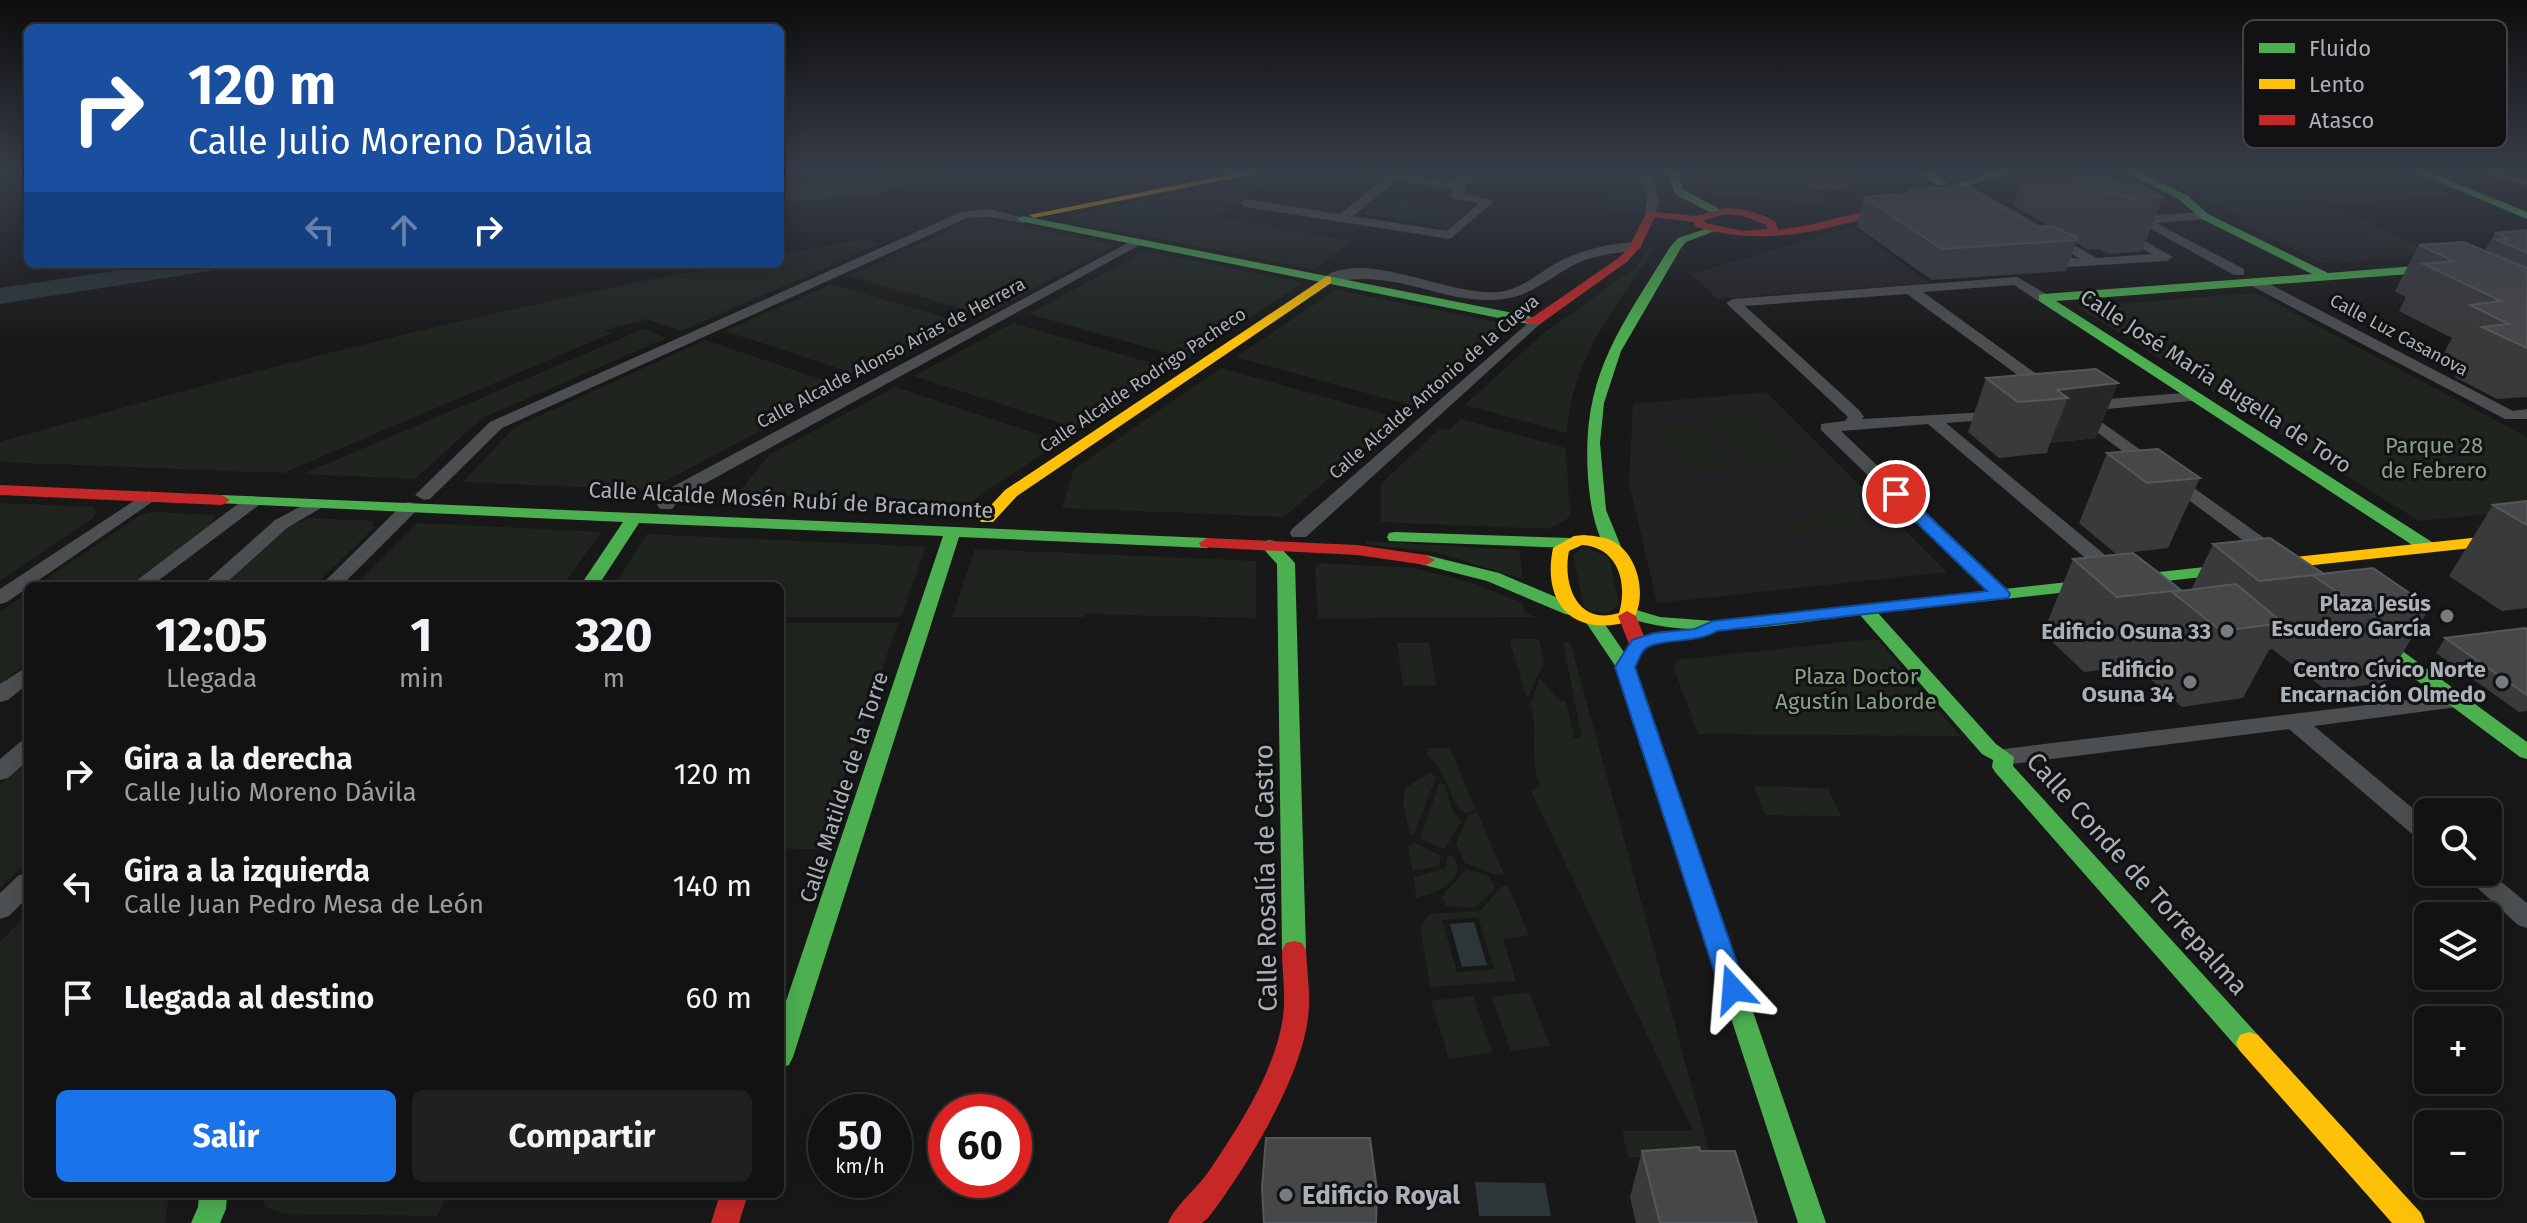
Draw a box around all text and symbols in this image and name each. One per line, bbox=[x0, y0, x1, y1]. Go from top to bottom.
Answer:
legend bbox=[2243, 20, 2507, 148]
text: Fluido bbox=[2309, 35, 2371, 62]
text: 120 m bbox=[188, 52, 336, 119]
icon: right bbox=[56, 56, 160, 160]
text: Lento bbox=[2309, 71, 2365, 98]
text: Atasco bbox=[2309, 107, 2374, 134]
text: Calle Julio Moreno Dávila bbox=[188, 120, 593, 164]
icon: left bbox=[298, 208, 342, 252]
icon: ahead bbox=[382, 208, 426, 252]
icon: right bbox=[466, 208, 510, 252]
street label: Calle Alcalde Alonso Arias de Herrera bbox=[753, 273, 1029, 433]
street label: Calle José María Bugella de Toro bbox=[2075, 283, 2357, 479]
street label: Calle Luz Casanova bbox=[2326, 289, 2472, 381]
street label: Calle Alcalde Antonio de la Cueva bbox=[1325, 290, 1543, 484]
street label: Calle Alcalde Rodrigo Pacheco bbox=[1036, 303, 1250, 457]
park label: Parque 28 de Febrero bbox=[2381, 432, 2487, 484]
pin bbox=[1862, 460, 1930, 528]
icon: arrive bbox=[1874, 472, 1918, 516]
street label: Calle Alcalde Mosén Rubí de Bracamonte bbox=[588, 476, 994, 524]
place label: Plaza Jesús Escudero García bbox=[2271, 590, 2431, 642]
text: 12:05 bbox=[155, 606, 268, 664]
text: 1 bbox=[410, 606, 433, 664]
text: 320 bbox=[575, 606, 653, 664]
marker: Plaza Jesús Escudero García bbox=[2438, 607, 2456, 625]
place label: Edificio Osuna 33 bbox=[2041, 618, 2211, 645]
marker: Edificio Osuna 33 bbox=[2218, 622, 2236, 640]
place label: Edificio Osuna 34 bbox=[2082, 656, 2174, 708]
place label: Centro Cívico Norte Encarnación Olmedo bbox=[2280, 656, 2486, 708]
text: Llegada bbox=[166, 663, 257, 694]
text: min bbox=[399, 663, 444, 694]
text: m bbox=[603, 663, 625, 694]
park label: Plaza Doctor Agustín Laborde bbox=[1775, 663, 1937, 715]
street label: Calle Matilde de la Torre bbox=[794, 668, 894, 906]
marker: Edificio Osuna 34 bbox=[2181, 673, 2199, 691]
marker: Centro Cívico Norte Encarnación Olmedo bbox=[2493, 673, 2511, 691]
text: Gira a la derecha bbox=[124, 741, 353, 777]
street label: Calle Rosalía de Castro bbox=[1248, 744, 1284, 1012]
street label: Calle Conde de Torrepalma bbox=[2020, 746, 2254, 1002]
icon: right bbox=[56, 752, 100, 796]
text: 120 m bbox=[674, 756, 752, 792]
text: Calle Julio Moreno Dávila bbox=[124, 777, 417, 808]
map controls bbox=[2414, 798, 2502, 1198]
button: search bbox=[2414, 798, 2502, 886]
text: Gira a la izquierda bbox=[124, 853, 370, 889]
icon: left bbox=[56, 864, 100, 908]
text: 140 m bbox=[673, 868, 752, 904]
text: Calle Juan Pedro Mesa de León bbox=[124, 889, 484, 920]
button: layers bbox=[2414, 902, 2502, 990]
position arrow bbox=[1691, 947, 1775, 1031]
icon: arrive bbox=[56, 976, 100, 1020]
text: Llegada al destino bbox=[124, 980, 374, 1016]
text: 60 m bbox=[686, 980, 752, 1016]
button: + bbox=[2414, 1006, 2502, 1094]
button: Salir bbox=[56, 1090, 396, 1182]
button: Compartir bbox=[412, 1090, 752, 1182]
speed limit sign: 60 bbox=[928, 1094, 1032, 1198]
button: − bbox=[2414, 1110, 2502, 1198]
text: 50 bbox=[838, 1112, 882, 1160]
text: km/h bbox=[835, 1154, 885, 1178]
place label: Edificio Royal bbox=[1302, 1180, 1460, 1211]
marker: Edificio Royal bbox=[1277, 1186, 1295, 1204]

